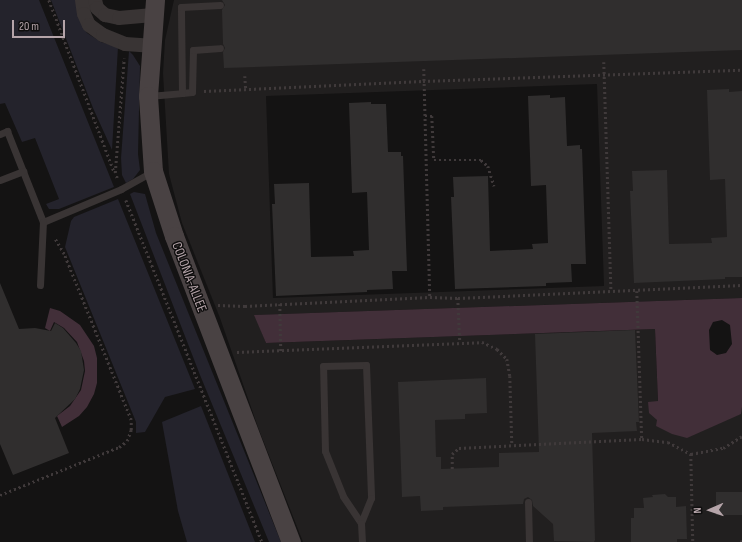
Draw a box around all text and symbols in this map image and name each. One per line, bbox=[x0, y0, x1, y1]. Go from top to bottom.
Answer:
scale bar bbox=[14, 12, 67, 38]
text: 20 m bbox=[19, 19, 39, 34]
street label: COLONIA-ALLEE bbox=[168, 239, 210, 315]
north arrow bbox=[690, 490, 730, 530]
text: N bbox=[691, 507, 704, 514]

